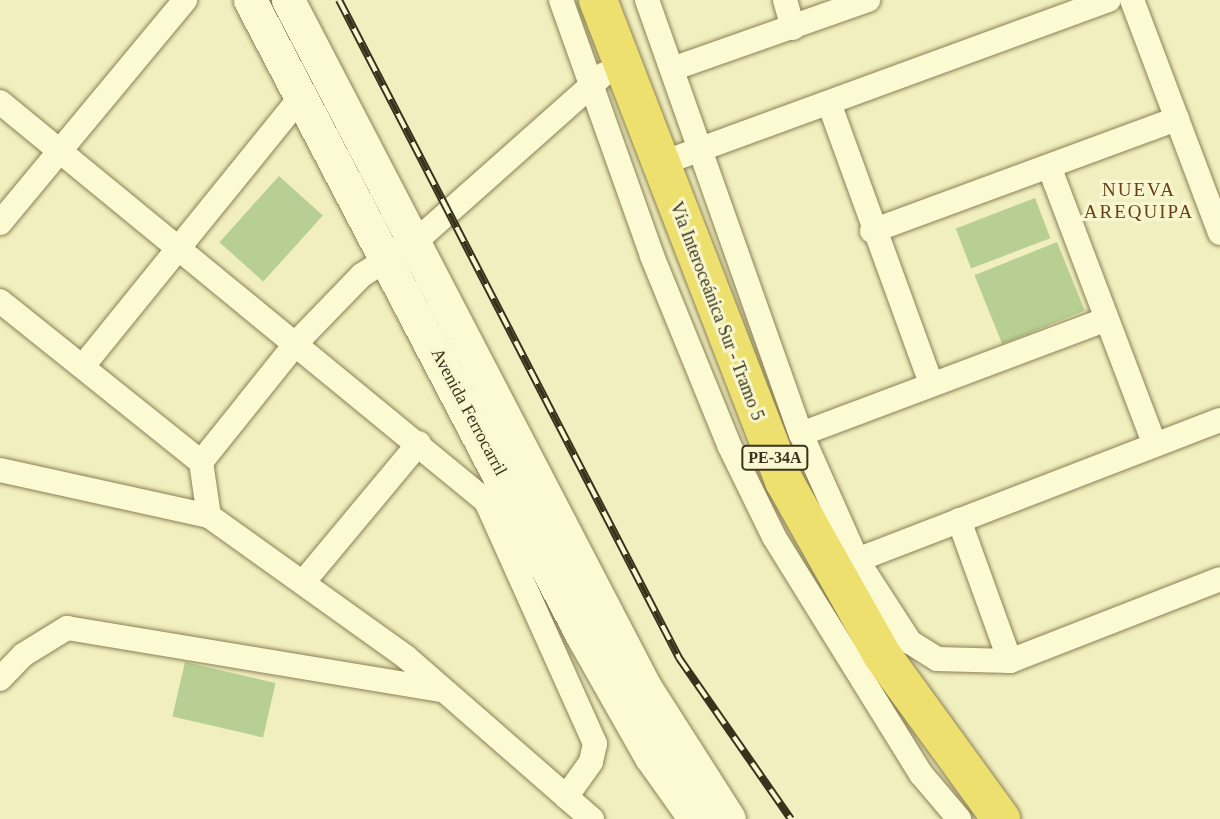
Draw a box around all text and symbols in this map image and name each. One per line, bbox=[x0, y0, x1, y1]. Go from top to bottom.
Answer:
district label: NUEVA AREQUIPA bbox=[1085, 179, 1193, 223]
street label: Vía Interoceánica Sur - Tramo 5 bbox=[665, 198, 769, 424]
street label: Avenida Ferrocarril bbox=[426, 345, 512, 479]
road number: PE-34A bbox=[740, 446, 810, 471]

